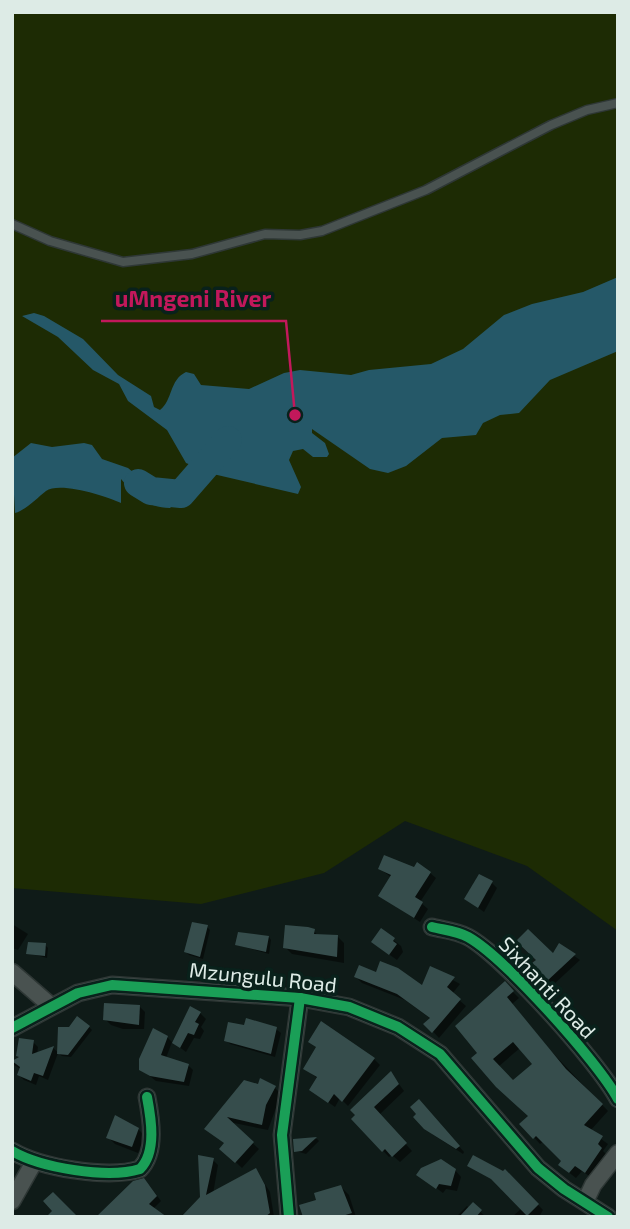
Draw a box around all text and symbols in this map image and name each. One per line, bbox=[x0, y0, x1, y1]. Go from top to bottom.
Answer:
callout: uMngeni River bbox=[101, 277, 286, 321]
text: uMngeni River bbox=[115, 284, 272, 312]
street label: Sixhanti Road bbox=[495, 931, 602, 1043]
street label: Mzungulu Road bbox=[188, 956, 338, 997]

